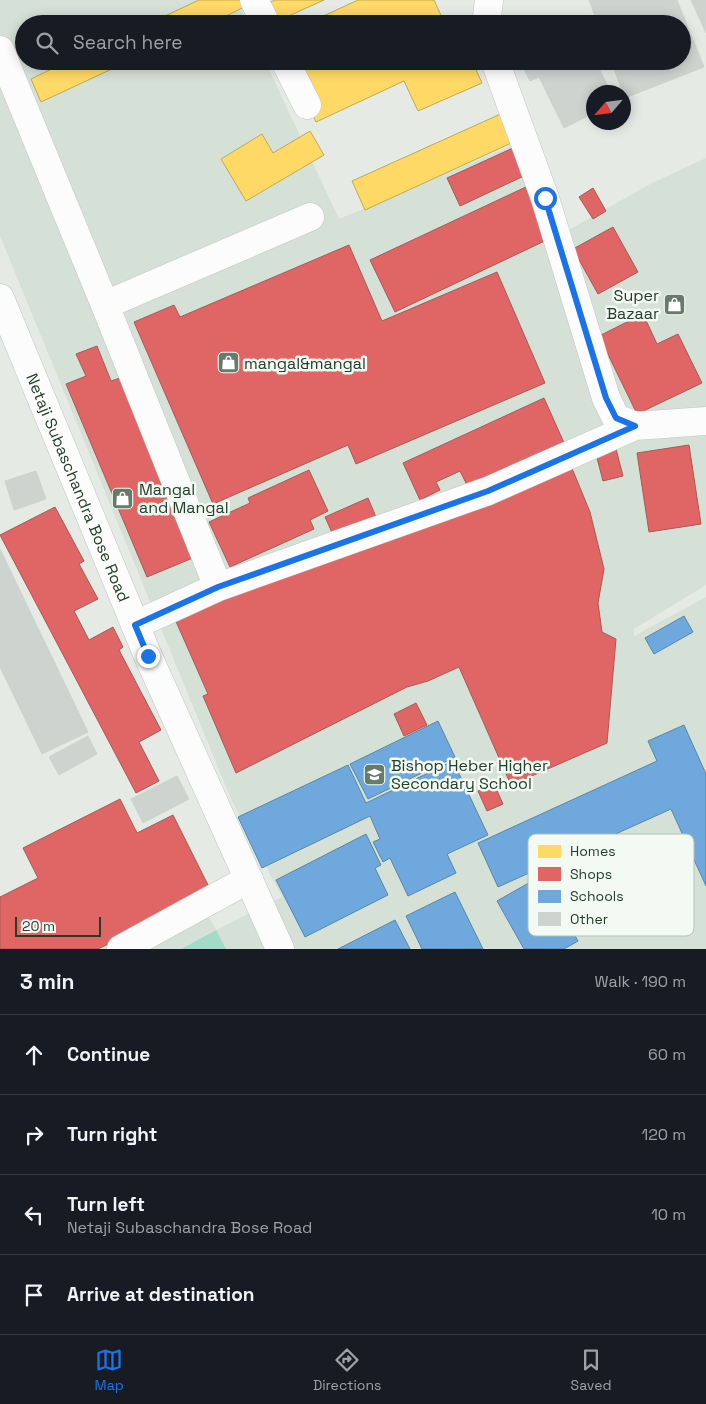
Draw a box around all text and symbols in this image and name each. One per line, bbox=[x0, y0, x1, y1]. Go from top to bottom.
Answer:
search box bbox=[15, 15, 691, 70]
icon: search bbox=[33, 29, 61, 57]
text: Search here bbox=[73, 30, 183, 55]
north arrow bbox=[586, 85, 631, 130]
route start bbox=[534, 187, 557, 210]
place label: Super Bazaar bbox=[607, 285, 659, 324]
shop icon: Super Bazaar bbox=[663, 292, 687, 316]
shop icon: mangal&mangal bbox=[216, 351, 240, 375]
place label: mangal&mangal bbox=[244, 353, 366, 374]
street label: Netaji Subaschandra Bose Road bbox=[22, 370, 135, 605]
place label: Mangal and Mangal bbox=[139, 479, 229, 518]
shop icon: Mangal and Mangal bbox=[111, 486, 135, 510]
route end bbox=[137, 645, 160, 668]
place label: Bishop Heber Higher Secondary School bbox=[391, 755, 548, 794]
school or university icon: Bishop Heber Higher Secondary School bbox=[363, 762, 387, 786]
legend bbox=[528, 834, 694, 936]
text: Homes bbox=[570, 842, 616, 860]
text: Shops bbox=[570, 865, 612, 883]
text: Schools bbox=[570, 887, 624, 905]
text: Other bbox=[570, 910, 608, 928]
scale bar bbox=[15, 914, 101, 937]
text: 20 m bbox=[22, 917, 55, 935]
text: 3 min bbox=[20, 968, 75, 995]
text: Walk · 190 m bbox=[595, 971, 686, 992]
icon: ahead bbox=[20, 1041, 48, 1069]
text: Continue bbox=[67, 1042, 150, 1067]
text: 60 m bbox=[648, 1044, 686, 1065]
icon: right bbox=[20, 1121, 48, 1149]
text: Turn right bbox=[67, 1122, 157, 1147]
text: 120 m bbox=[642, 1124, 686, 1145]
text: Turn left bbox=[67, 1192, 145, 1217]
icon: left bbox=[20, 1201, 48, 1229]
text: 10 m bbox=[651, 1204, 686, 1225]
text: Netaji Subaschandra Bose Road bbox=[67, 1217, 312, 1238]
icon: arrive bbox=[20, 1281, 48, 1309]
text: Arrive at destination bbox=[67, 1282, 255, 1307]
tab: Map bbox=[95, 1346, 124, 1394]
tab: Directions bbox=[313, 1346, 381, 1394]
tab: Saved bbox=[571, 1346, 611, 1394]

